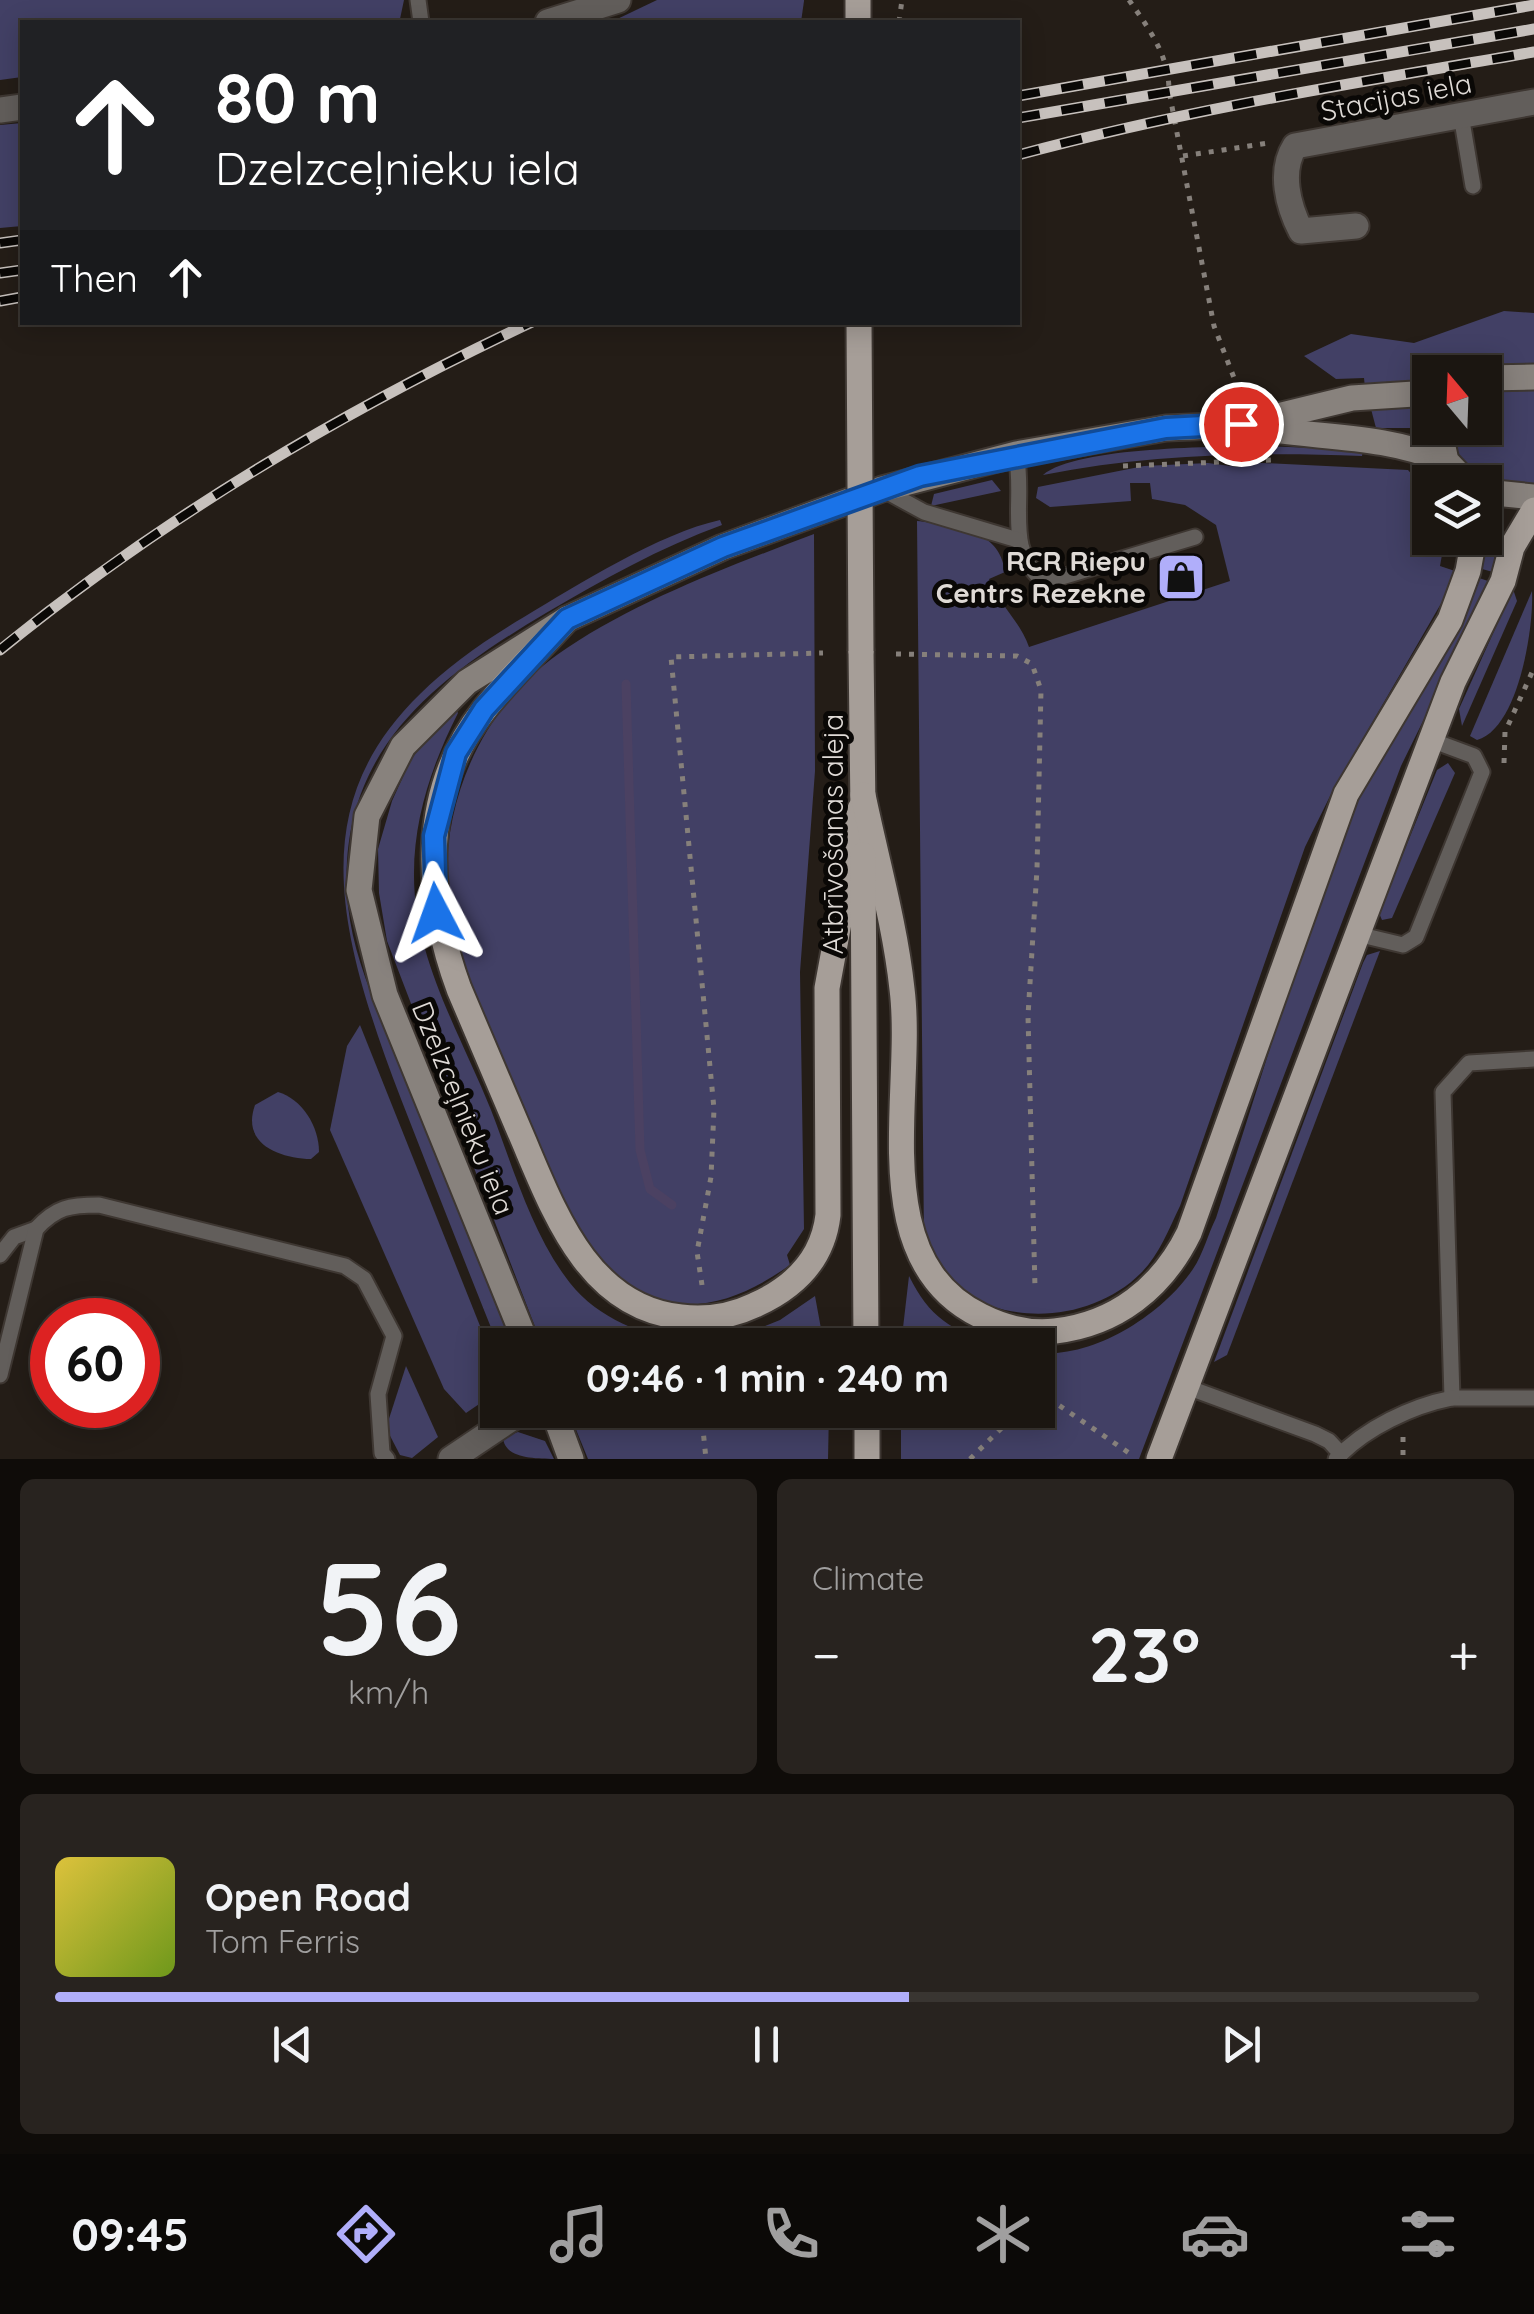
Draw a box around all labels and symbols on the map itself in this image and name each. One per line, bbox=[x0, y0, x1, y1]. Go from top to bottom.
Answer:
street label: Stacijas iela bbox=[1317, 65, 1474, 128]
north arrow bbox=[1412, 355, 1502, 445]
pin bbox=[1199, 382, 1284, 467]
place label: RCR Riepu Centrs Rezekne bbox=[936, 543, 1146, 610]
shop icon: RCR Riepu Centrs Rezekne bbox=[1155, 551, 1207, 603]
street label: Atbrīvošanas aleja bbox=[815, 714, 850, 954]
position arrow bbox=[384, 861, 488, 965]
street label: Dzelzceļnieku iela bbox=[405, 996, 522, 1220]
speed limit sign: 60 bbox=[30, 1298, 160, 1428]

